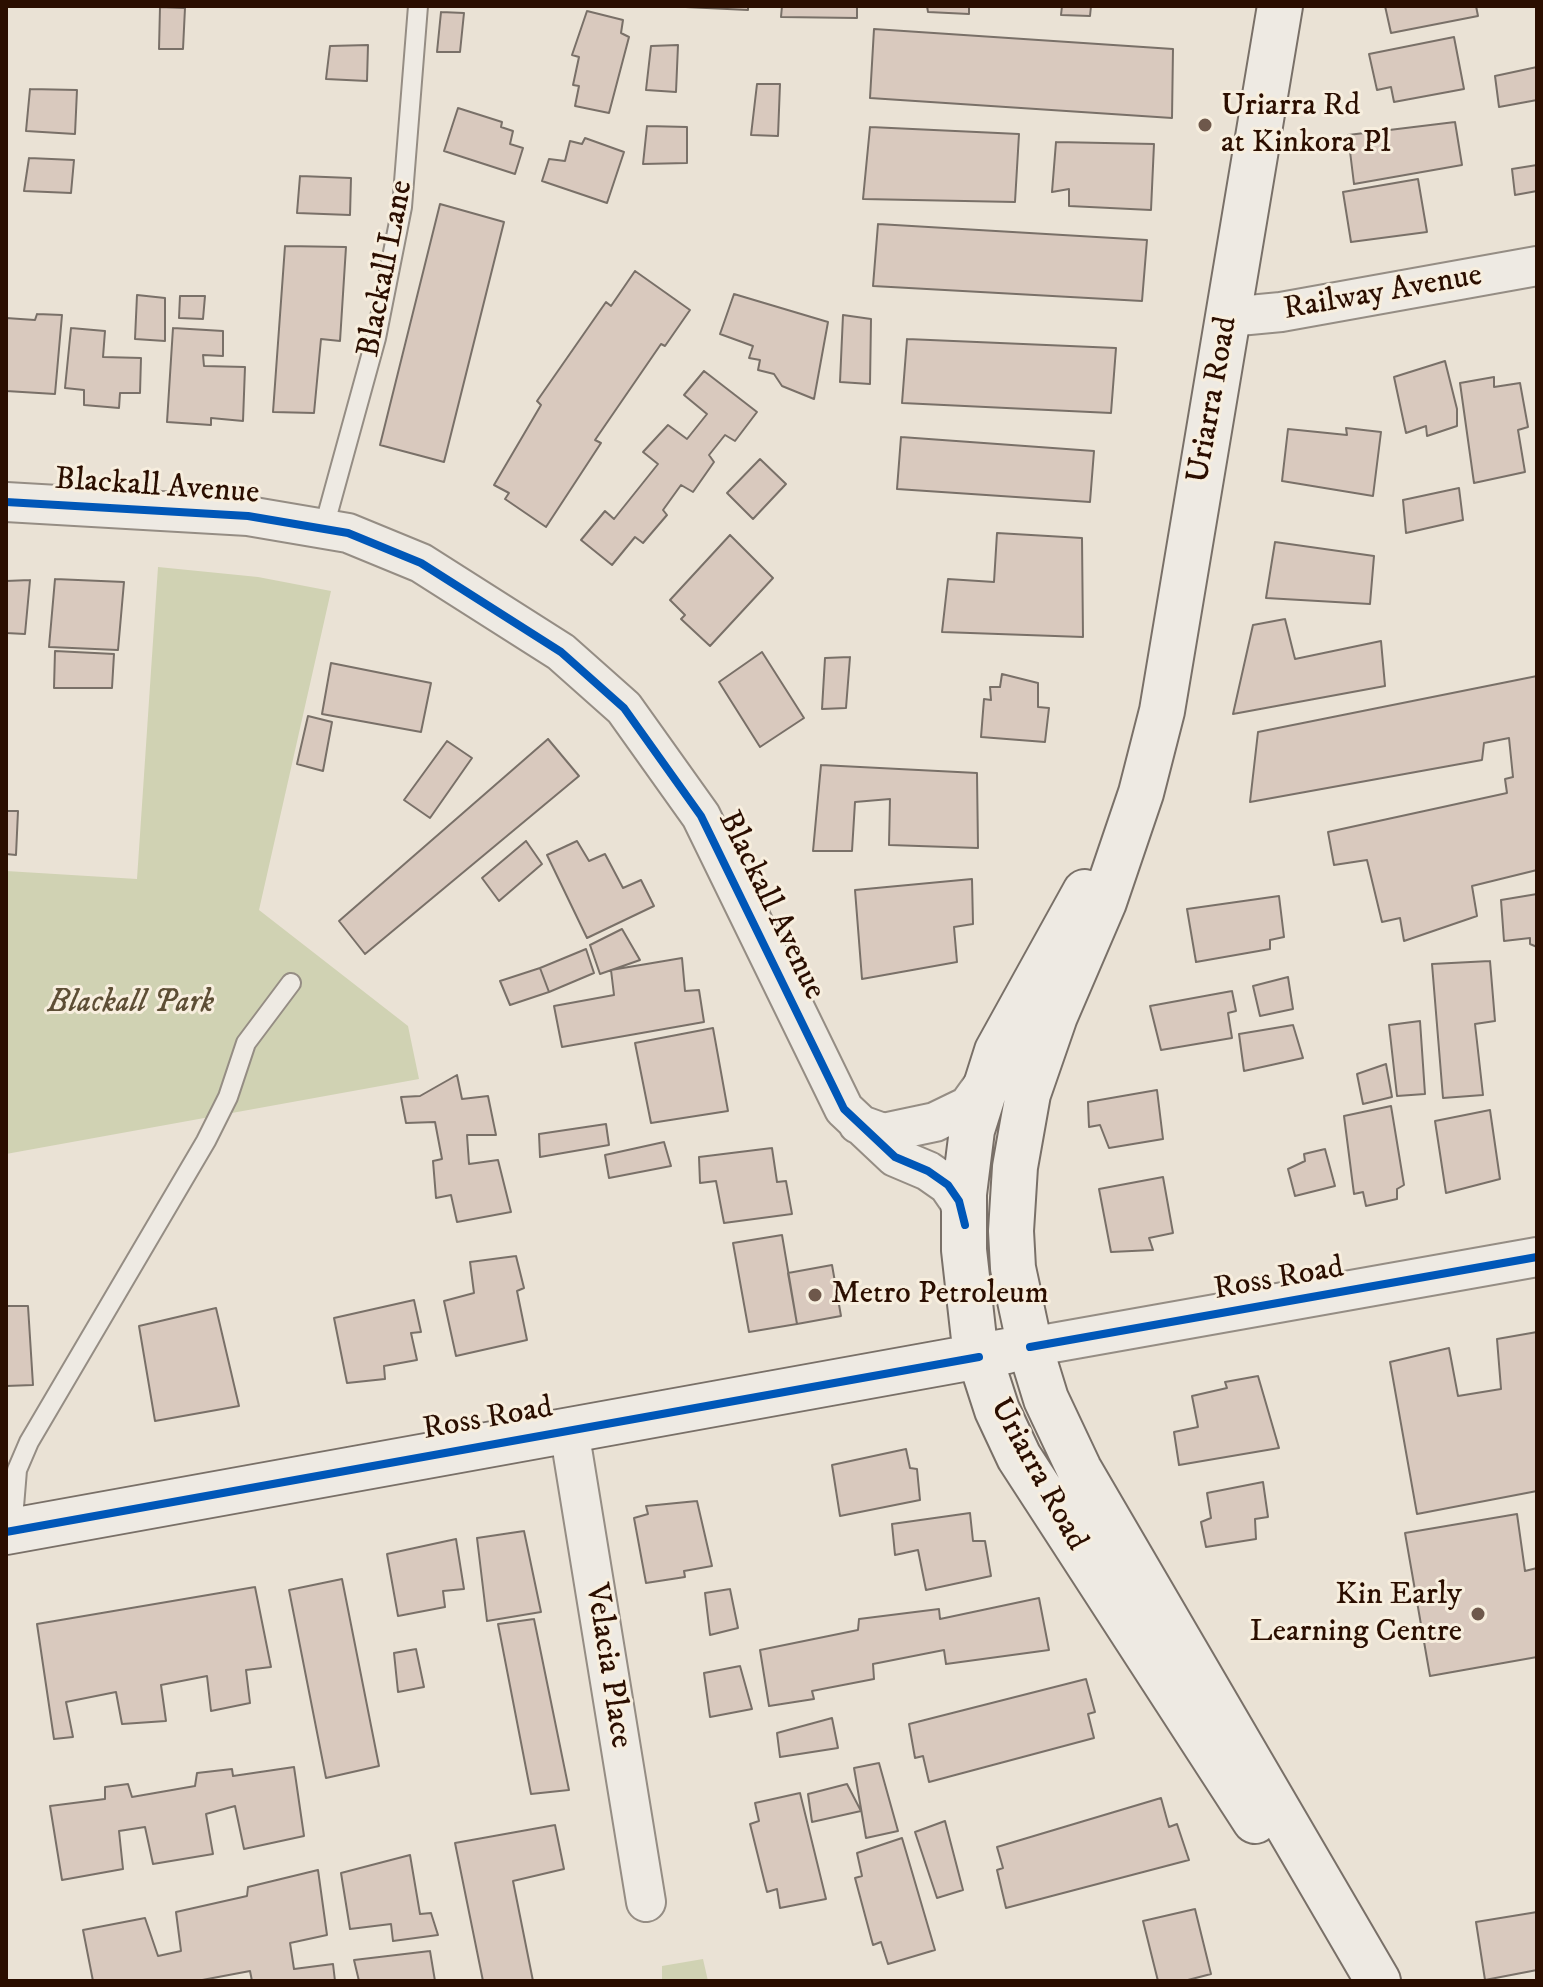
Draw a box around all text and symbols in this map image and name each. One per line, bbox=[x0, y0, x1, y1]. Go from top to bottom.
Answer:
place label: Uriarra Rd at Kinkora Pl bbox=[1221, 88, 1391, 163]
marker: Uriarra Rd at Kinkora Pl bbox=[1196, 116, 1214, 134]
street label: Blackall Lane bbox=[351, 177, 423, 361]
street label: Railway Avenue bbox=[1281, 258, 1485, 330]
street label: Uriarra Road bbox=[1180, 314, 1248, 486]
street label: Blackall Avenue bbox=[53, 462, 261, 514]
street label: Blackall Avenue bbox=[708, 806, 832, 1006]
park label: Blackall Park bbox=[48, 985, 214, 1023]
street label: Ross Road bbox=[1211, 1250, 1347, 1310]
place label: Metro Petroleum bbox=[831, 1276, 1049, 1314]
marker: Metro Petroleum bbox=[806, 1286, 824, 1304]
street label: Ross Road bbox=[420, 1390, 556, 1450]
street label: Uriarra Road bbox=[979, 1392, 1095, 1558]
place label: Kin Early Learning Centre bbox=[1250, 1577, 1462, 1652]
street label: Velacia Place bbox=[575, 1581, 639, 1751]
marker: Kin Early Learning Centre bbox=[1469, 1605, 1487, 1623]

